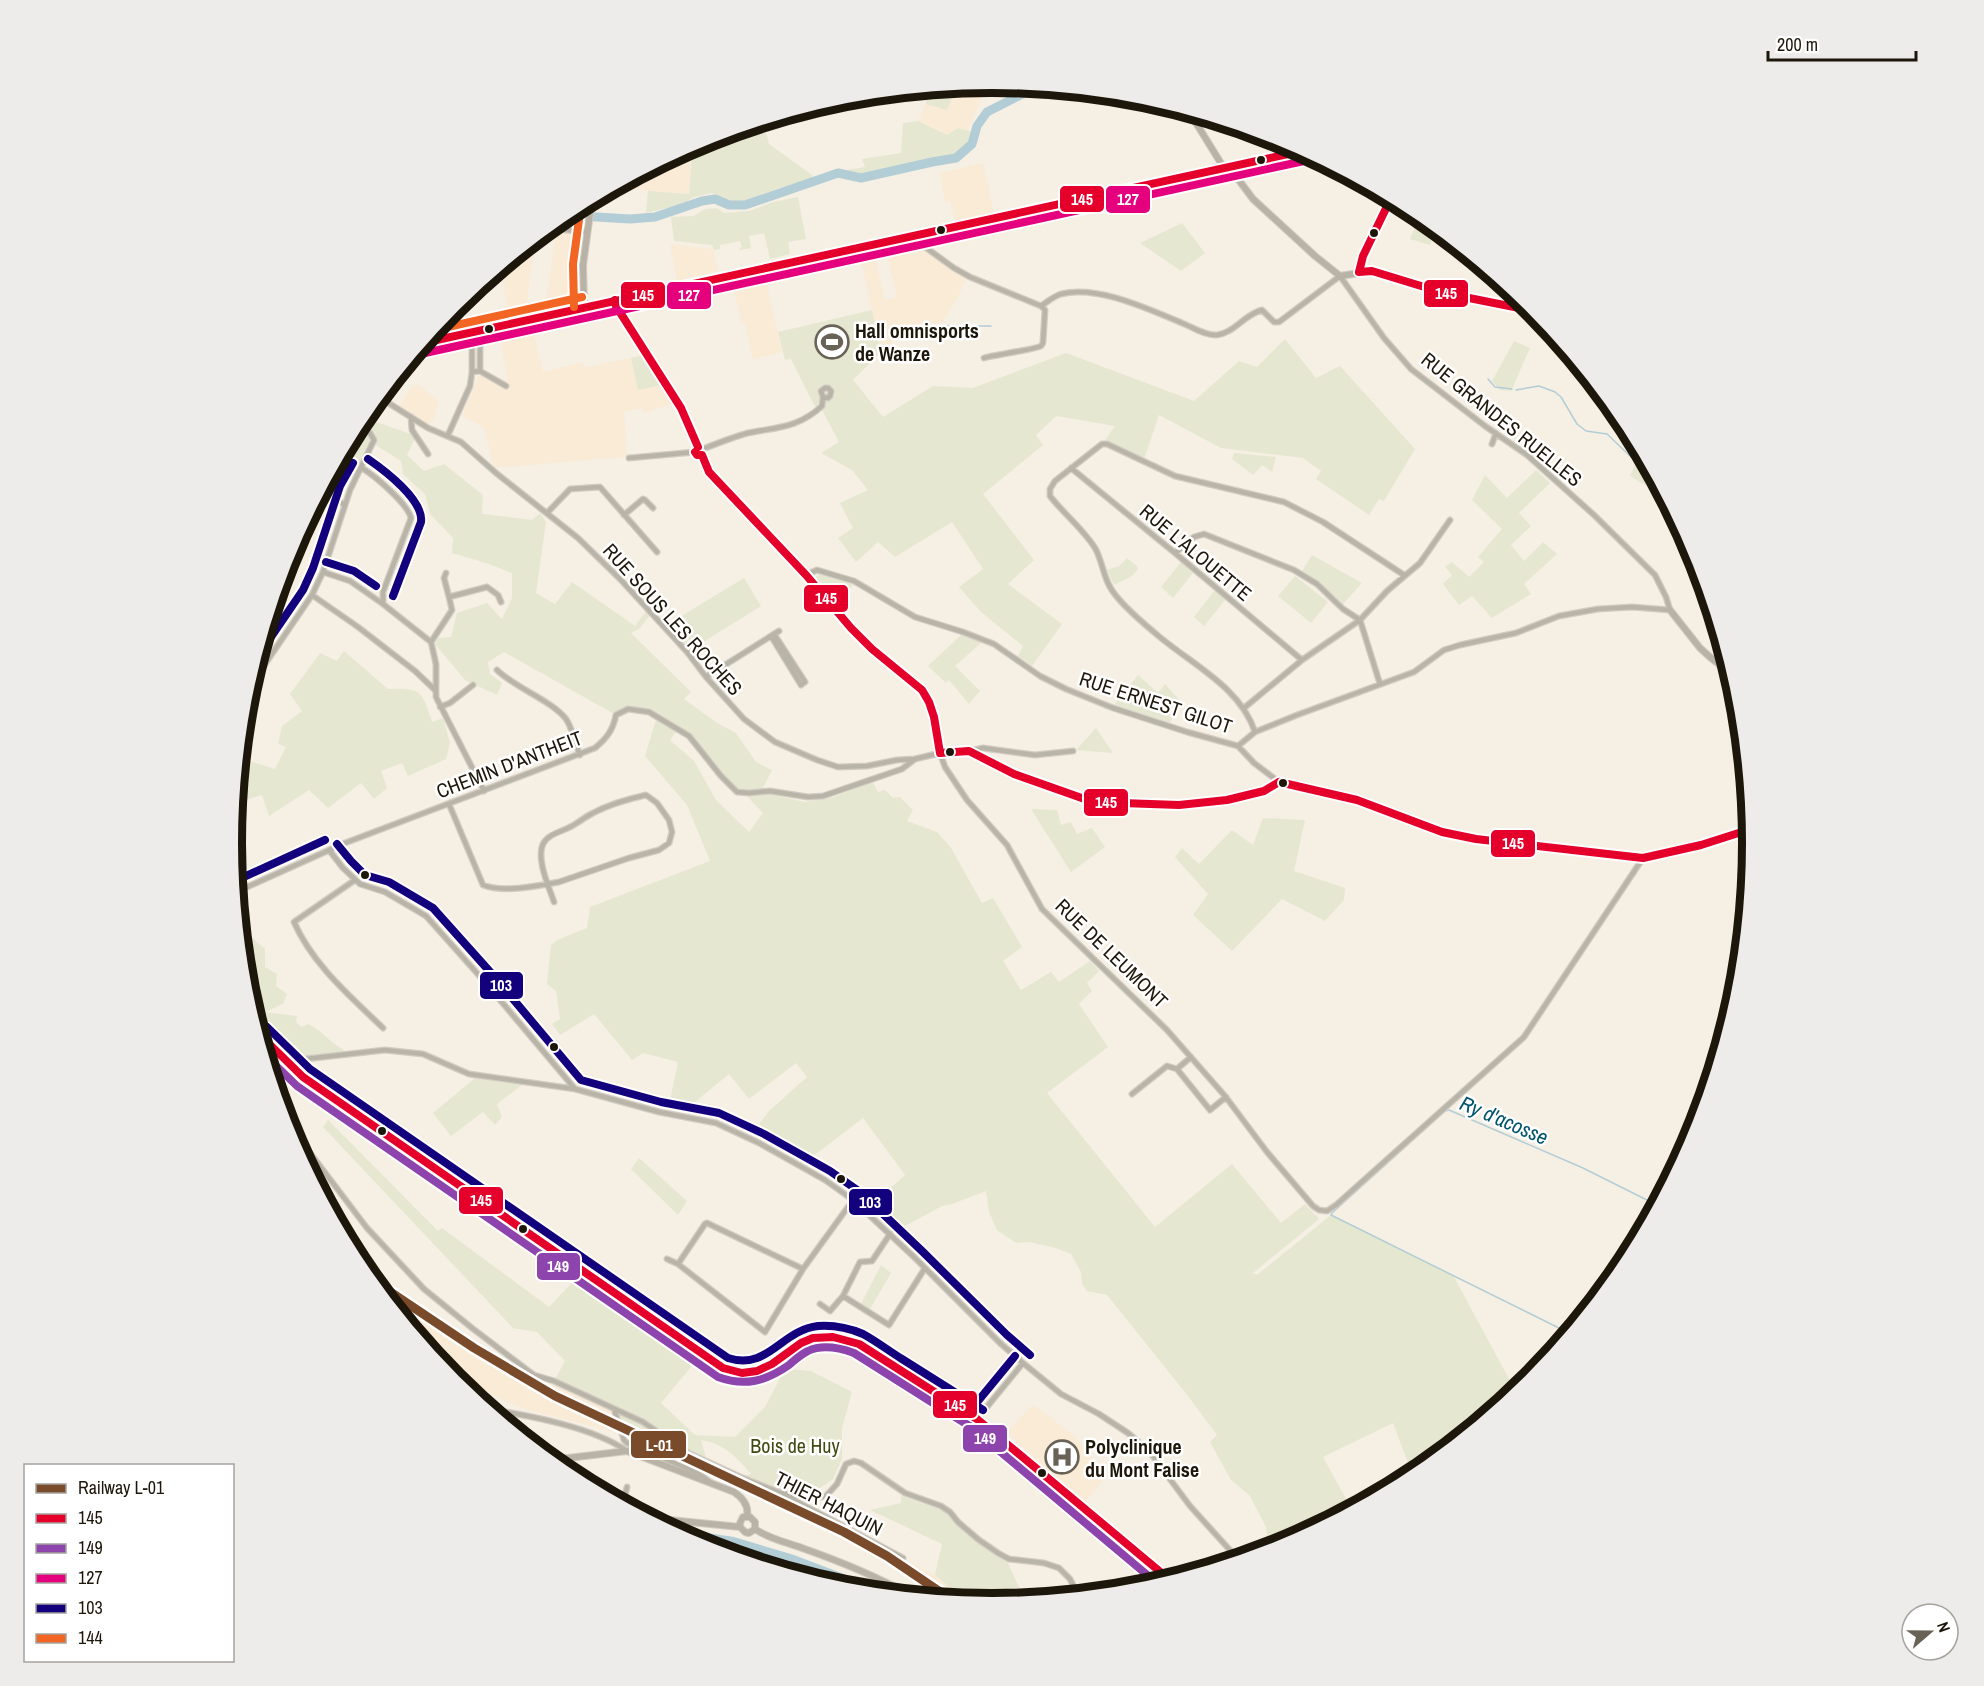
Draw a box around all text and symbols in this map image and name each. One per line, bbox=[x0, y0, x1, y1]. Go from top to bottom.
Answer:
scale bar bbox=[1768, 24, 1916, 62]
text: 200 m bbox=[1777, 32, 1818, 57]
unlabelled marker bbox=[1255, 154, 1267, 166]
line badge: 145 bbox=[1059, 185, 1105, 213]
line badge: 127 bbox=[1105, 185, 1151, 214]
text: 145 bbox=[1071, 188, 1093, 210]
text: 127 bbox=[1117, 188, 1139, 210]
unlabelled marker bbox=[935, 224, 947, 236]
unlabelled marker bbox=[1368, 227, 1380, 239]
line badge: 145 bbox=[1423, 279, 1469, 308]
line badge: 145 bbox=[620, 281, 666, 309]
line badge: 127 bbox=[666, 281, 712, 310]
text: 145 bbox=[1435, 282, 1457, 304]
text: 145 bbox=[632, 284, 654, 306]
text: 127 bbox=[678, 284, 700, 306]
place label: Hall omnisports de Wanze bbox=[855, 317, 979, 367]
unlabelled marker bbox=[483, 323, 495, 335]
sports icon: Hall omnisports de Wanze bbox=[814, 324, 850, 360]
street label: RUE GRANDES RUELLES bbox=[1416, 346, 1588, 492]
street label: RUE L'ALOUETTE bbox=[1134, 497, 1258, 607]
street label: RUE SOUS LES ROCHES bbox=[597, 537, 749, 701]
line badge: 145 bbox=[803, 584, 849, 613]
text: 145 bbox=[815, 587, 837, 609]
street label: RUE ERNEST GILOT bbox=[1076, 665, 1236, 739]
street label: CHEMIN D'ANTHEIT bbox=[432, 724, 586, 804]
unlabelled marker bbox=[944, 746, 956, 758]
unlabelled marker bbox=[1277, 777, 1289, 789]
line badge: 145 bbox=[1083, 788, 1129, 817]
text: 145 bbox=[1095, 791, 1117, 813]
line badge: 145 bbox=[1490, 829, 1536, 858]
text: 145 bbox=[1502, 832, 1524, 854]
unlabelled marker bbox=[359, 869, 371, 881]
street label: RUE DE LEUMONT bbox=[1050, 892, 1174, 1014]
line badge: 103 bbox=[479, 971, 524, 1000]
text: 103 bbox=[490, 974, 512, 996]
unlabelled marker bbox=[548, 1041, 560, 1053]
water label: Ry d'acosse bbox=[1455, 1088, 1553, 1152]
unlabelled marker bbox=[376, 1125, 388, 1137]
unlabelled marker bbox=[835, 1173, 847, 1185]
line badge: 145 bbox=[458, 1186, 504, 1215]
line badge: 103 bbox=[848, 1188, 893, 1216]
text: 145 bbox=[470, 1189, 492, 1211]
text: 103 bbox=[859, 1191, 881, 1213]
unlabelled marker bbox=[517, 1223, 529, 1235]
line badge: 149 bbox=[536, 1252, 581, 1281]
text: 149 bbox=[547, 1255, 569, 1277]
line badge: 145 bbox=[932, 1390, 978, 1419]
text: 145 bbox=[944, 1394, 966, 1416]
line badge: 149 bbox=[962, 1424, 1008, 1453]
text: 149 bbox=[974, 1427, 996, 1449]
line badge: L-01 bbox=[630, 1430, 687, 1459]
park label: Bois de Huy bbox=[750, 1432, 840, 1459]
place label: Polyclinique du Mont Falise bbox=[1085, 1433, 1199, 1483]
text: L-01 bbox=[646, 1434, 673, 1456]
hospital icon: Polyclinique du Mont Falise bbox=[1044, 1439, 1080, 1475]
legend bbox=[24, 1464, 234, 1662]
street label: THIER HAQUIN bbox=[771, 1464, 887, 1542]
unlabelled marker bbox=[1036, 1467, 1048, 1479]
text: Railway L-01 bbox=[78, 1475, 165, 1500]
text: 145 bbox=[78, 1505, 103, 1530]
text: 149 bbox=[78, 1535, 103, 1560]
text: 127 bbox=[78, 1565, 103, 1590]
text: 103 bbox=[78, 1595, 103, 1620]
north arrow bbox=[1900, 1602, 1960, 1662]
text: N bbox=[1932, 1619, 1956, 1635]
text: 144 bbox=[78, 1625, 103, 1650]

